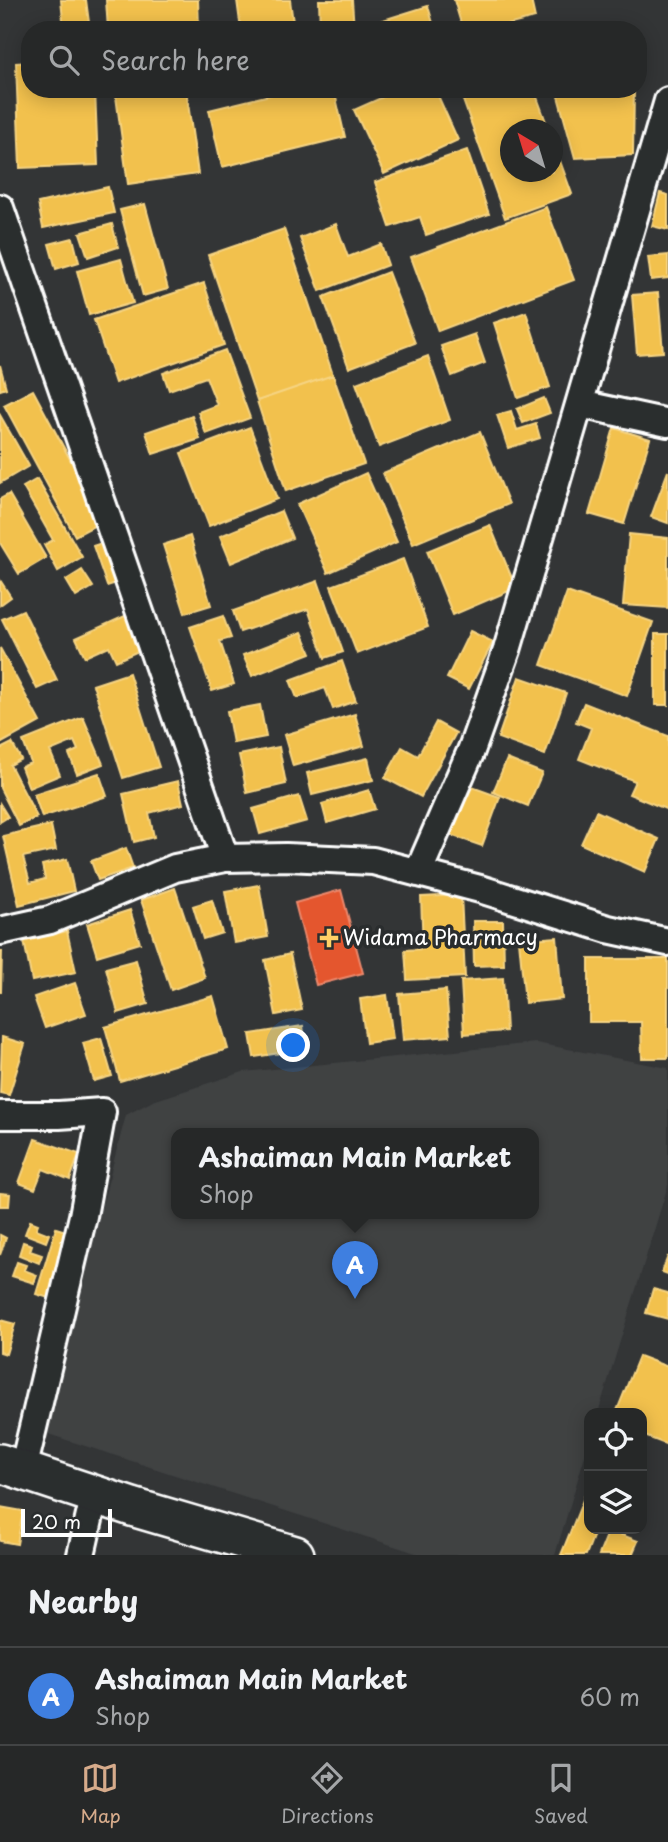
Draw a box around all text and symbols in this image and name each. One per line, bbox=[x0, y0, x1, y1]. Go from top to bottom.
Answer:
search box bbox=[21, 21, 647, 98]
text: Search here bbox=[101, 40, 250, 79]
icon: search bbox=[45, 41, 83, 79]
north arrow bbox=[500, 119, 563, 182]
place label: Widama Pharmacy bbox=[343, 920, 538, 952]
marker: Widama Pharmacy bbox=[321, 930, 337, 946]
your location bbox=[276, 1028, 310, 1062]
popup bbox=[171, 1128, 539, 1219]
text: Ashaiman Main Market bbox=[199, 1137, 511, 1176]
text: Shop bbox=[199, 1176, 254, 1211]
pin: A bbox=[332, 1241, 378, 1299]
map controls bbox=[584, 1408, 647, 1534]
button: locate bbox=[584, 1408, 647, 1471]
button: layers bbox=[584, 1471, 647, 1534]
scale bar bbox=[21, 1506, 112, 1538]
text: 20 m bbox=[32, 1507, 81, 1535]
text: Nearby bbox=[28, 1578, 138, 1623]
text: Ashaiman Main Market bbox=[95, 1659, 408, 1698]
text: A bbox=[42, 1679, 60, 1714]
text: 60 m bbox=[580, 1679, 640, 1714]
text: Shop bbox=[95, 1698, 150, 1733]
tab: Map bbox=[80, 1759, 121, 1829]
tab: Directions bbox=[281, 1759, 374, 1829]
tab: Saved bbox=[534, 1759, 588, 1829]

